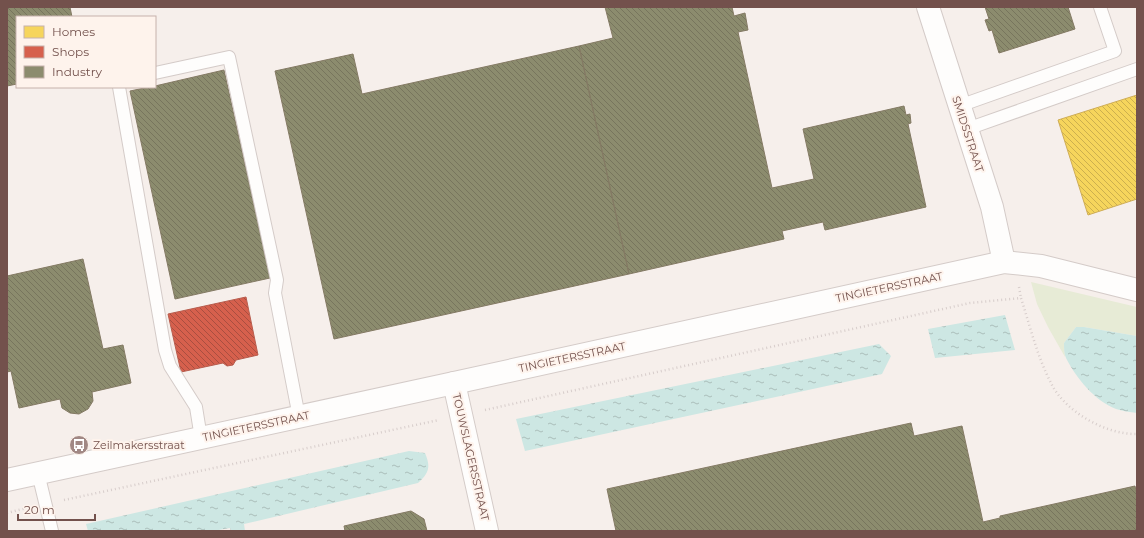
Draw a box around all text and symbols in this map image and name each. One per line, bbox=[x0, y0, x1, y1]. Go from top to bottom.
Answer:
legend bbox=[16, 16, 156, 88]
text: Homes bbox=[52, 24, 95, 39]
text: Shops bbox=[52, 44, 89, 59]
text: Industry bbox=[52, 64, 102, 79]
street label: SMIDSSTRAAT bbox=[949, 94, 987, 174]
street label: TINGIETERSSTRAAT bbox=[834, 269, 944, 305]
street label: TINGIETERSSTRAAT bbox=[517, 339, 627, 375]
street label: TOUWSLAGERSSTRAAT bbox=[449, 392, 493, 523]
street label: TINGIETERSSTRAAT bbox=[201, 408, 311, 444]
bus stop icon: Zeilmakersstraat bbox=[68, 434, 90, 456]
place label: Zeilmakersstraat bbox=[93, 438, 185, 452]
scale bar bbox=[18, 496, 95, 522]
text: 20 m bbox=[24, 502, 55, 517]

